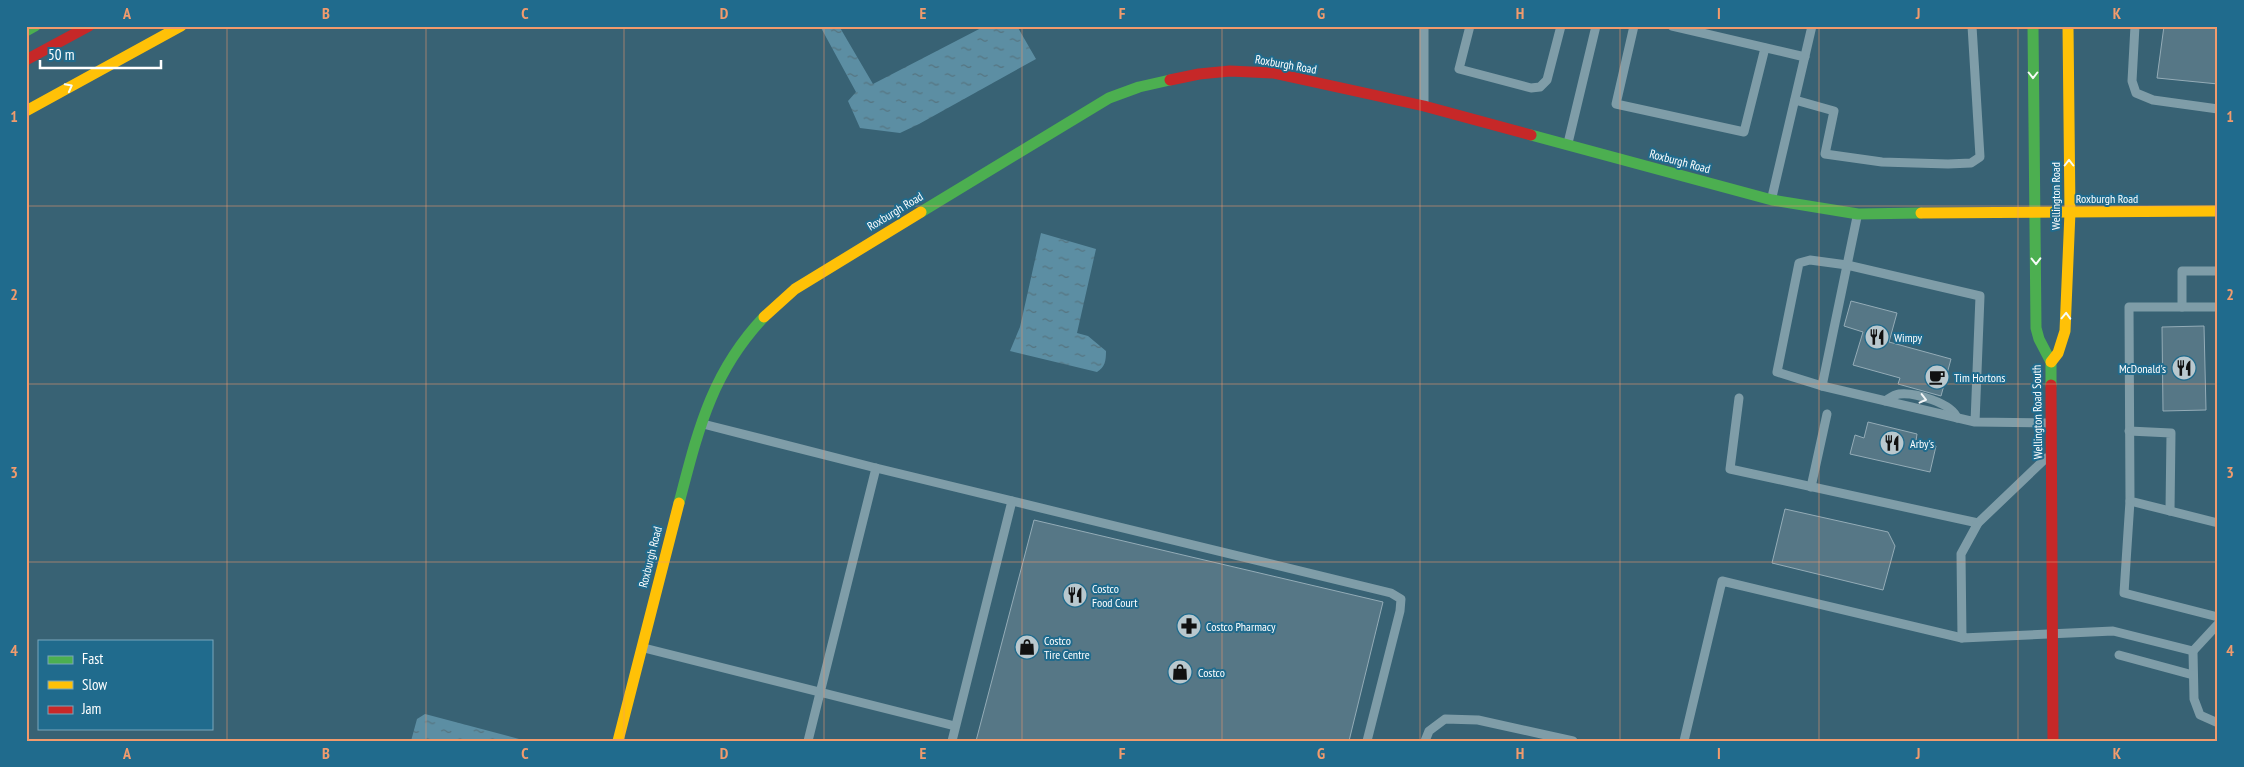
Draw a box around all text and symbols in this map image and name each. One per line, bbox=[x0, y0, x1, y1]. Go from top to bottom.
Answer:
text: A bbox=[122, 3, 132, 23]
text: B bbox=[322, 3, 330, 23]
text: C bbox=[521, 3, 529, 23]
text: D bbox=[720, 3, 729, 23]
text: E bbox=[920, 3, 927, 23]
text: F bbox=[1119, 3, 1126, 23]
text: G bbox=[1317, 3, 1325, 23]
text: H bbox=[1516, 3, 1524, 23]
text: I bbox=[1717, 3, 1721, 23]
text: J bbox=[1915, 3, 1920, 23]
text: K bbox=[2113, 3, 2122, 23]
scale bar bbox=[40, 38, 161, 70]
text: 50 m bbox=[48, 45, 74, 64]
street label: Roxburgh Road bbox=[1254, 51, 1318, 77]
one-way arrow bbox=[2028, 72, 2038, 79]
one-way arrow bbox=[64, 84, 73, 94]
text: 1 bbox=[10, 106, 18, 126]
text: 1 bbox=[2226, 106, 2234, 126]
street label: Roxburgh Road bbox=[1648, 146, 1712, 176]
one-way arrow bbox=[2064, 159, 2074, 166]
street label: Wellington Road bbox=[2048, 162, 2063, 230]
street label: Roxburgh Road bbox=[864, 189, 926, 233]
street label: Roxburgh Road bbox=[2076, 191, 2138, 206]
one-way arrow bbox=[2031, 258, 2041, 266]
text: 2 bbox=[10, 284, 18, 304]
text: 2 bbox=[2226, 284, 2234, 304]
one-way arrow bbox=[2060, 312, 2071, 320]
restaurant icon: Wimpy bbox=[1864, 324, 1890, 350]
place label: Wimpy bbox=[1894, 330, 1923, 345]
restaurant icon: McDonald's bbox=[2171, 355, 2197, 381]
place label: McDonald's bbox=[2119, 361, 2166, 376]
cafe icon: Tim Hortons bbox=[1924, 364, 1950, 390]
street label: Wellington Road South bbox=[2029, 365, 2045, 459]
place label: Tim Hortons bbox=[1954, 370, 2005, 385]
one-way arrow bbox=[1919, 393, 1928, 404]
restaurant icon: Arby's bbox=[1879, 430, 1905, 456]
place label: Arby's bbox=[1910, 436, 1934, 451]
text: 3 bbox=[10, 462, 18, 482]
text: 3 bbox=[2226, 462, 2234, 482]
street label: Roxburgh Road bbox=[635, 525, 665, 589]
place label: Costco Food Court bbox=[1092, 581, 1138, 610]
restaurant icon: Costco Food Court bbox=[1062, 582, 1088, 608]
pharmacy icon: Costco Pharmacy bbox=[1176, 613, 1202, 639]
place label: Costco Pharmacy bbox=[1206, 619, 1276, 634]
place label: Costco Tire Centre bbox=[1044, 633, 1090, 662]
shop icon: Costco Tire Centre bbox=[1014, 634, 1040, 660]
text: 4 bbox=[10, 640, 18, 660]
legend bbox=[38, 640, 212, 730]
text: 4 bbox=[2226, 640, 2234, 660]
text: Fast bbox=[82, 649, 103, 668]
shop icon: Costco bbox=[1167, 659, 1193, 685]
place label: Costco bbox=[1198, 665, 1225, 680]
text: Slow bbox=[82, 675, 107, 694]
text: Jam bbox=[81, 699, 101, 718]
text: A bbox=[122, 743, 132, 763]
text: B bbox=[322, 743, 330, 763]
text: C bbox=[521, 743, 529, 763]
text: D bbox=[720, 743, 729, 763]
text: E bbox=[920, 743, 927, 763]
text: F bbox=[1119, 743, 1126, 763]
text: G bbox=[1317, 743, 1325, 763]
text: H bbox=[1516, 743, 1524, 763]
text: I bbox=[1717, 743, 1721, 763]
text: J bbox=[1915, 743, 1920, 763]
text: K bbox=[2113, 743, 2122, 763]

